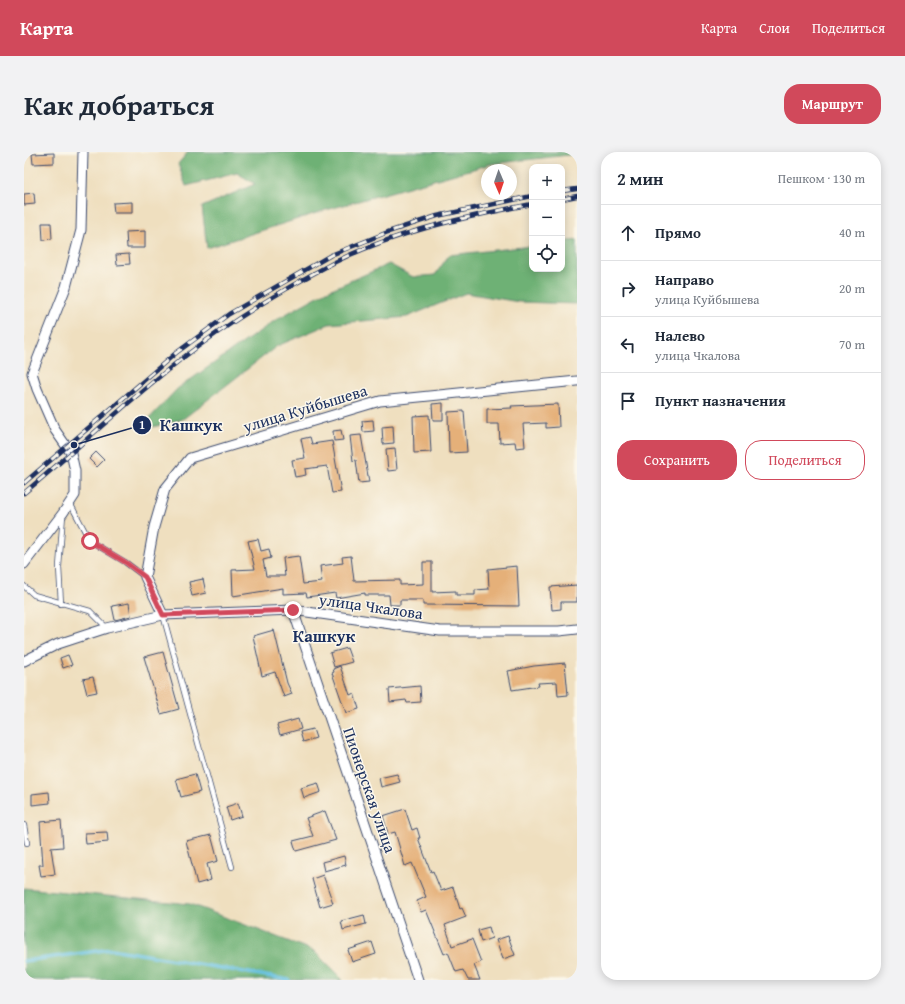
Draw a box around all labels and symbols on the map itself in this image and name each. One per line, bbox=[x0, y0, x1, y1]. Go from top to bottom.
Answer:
north arrow bbox=[481, 164, 517, 200]
street label: улица Куйбышева bbox=[239, 378, 370, 439]
callout: Кашкук bbox=[132, 410, 231, 439]
text: Кашкук bbox=[160, 412, 222, 437]
text: 1 bbox=[139, 416, 145, 433]
route start bbox=[81, 532, 99, 550]
street label: улица Чкалова bbox=[316, 587, 425, 625]
route end bbox=[284, 601, 302, 619]
district label: Кашкук bbox=[293, 623, 355, 648]
street label: Пионерская улица bbox=[337, 724, 403, 856]

